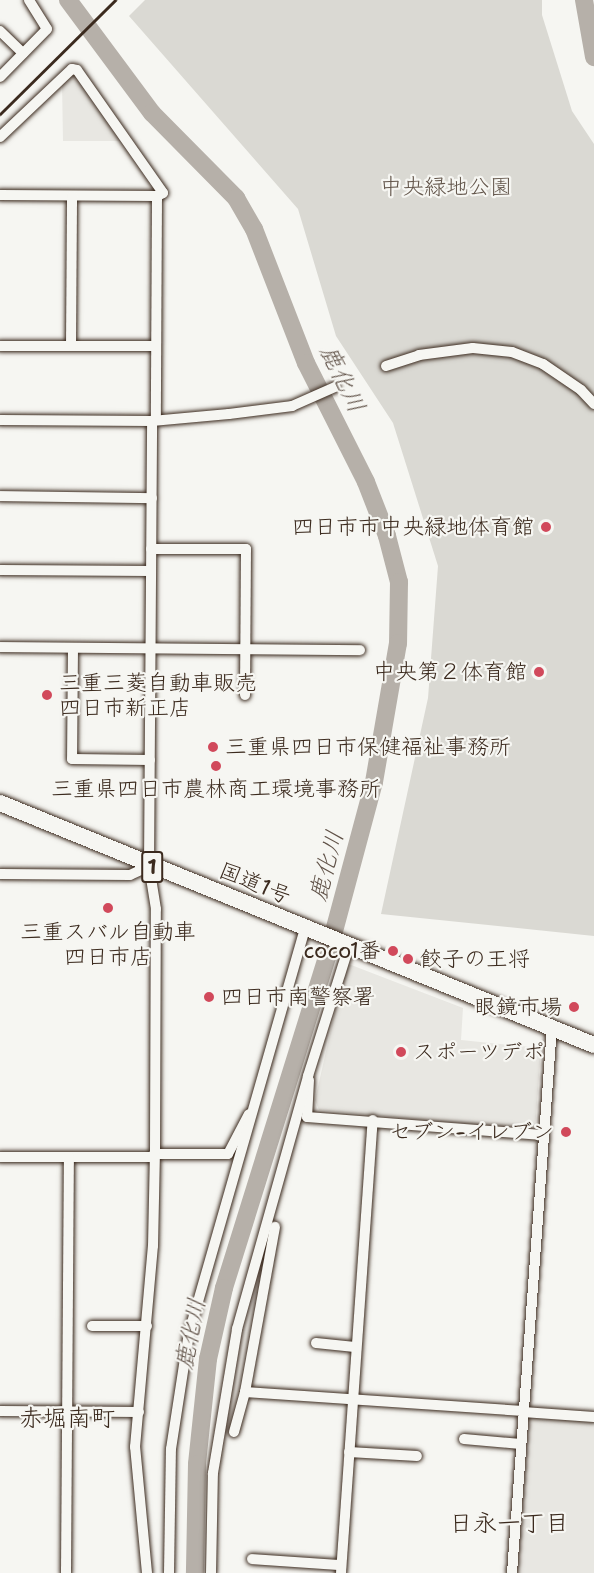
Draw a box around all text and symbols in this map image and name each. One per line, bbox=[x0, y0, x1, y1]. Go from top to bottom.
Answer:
park label: 中央緑地公園 bbox=[380, 174, 512, 200]
water label: 鹿化川 bbox=[313, 340, 371, 418]
place label: 四日市市中央緑地体育館 bbox=[292, 514, 534, 540]
marker: 四日市市中央緑地体育館 bbox=[539, 520, 553, 534]
place label: 中央第２体育館 bbox=[373, 659, 527, 685]
marker: 中央第２体育館 bbox=[532, 665, 546, 679]
place label: 三重三菱自動車販売 四日市新正店 bbox=[59, 669, 257, 720]
marker: 三重三菱自動車販売 四日市新正店 bbox=[40, 688, 54, 702]
place label: 三重県四日市保健福祉事務所 bbox=[225, 734, 511, 760]
marker: 三重県四日市保健福祉事務所 bbox=[206, 740, 220, 754]
marker: 三重県四日市農林商工環境事務所 bbox=[209, 759, 223, 773]
place label: 三重県四日市農林商工環境事務所 bbox=[51, 776, 381, 802]
water label: 鹿化川 bbox=[304, 827, 350, 905]
road number: 1 bbox=[140, 849, 164, 885]
street label: 国道1号 bbox=[215, 857, 295, 909]
marker: 三重スバル自動車 四日市店 bbox=[101, 901, 115, 915]
place label: 三重スバル自動車 四日市店 bbox=[20, 918, 196, 969]
place label: coco1番 bbox=[304, 938, 381, 964]
marker: coco1番 bbox=[386, 944, 400, 958]
place label: 餃子の王将 bbox=[420, 946, 530, 972]
marker: 餃子の王将 bbox=[401, 952, 415, 966]
place label: 四日市南警察署 bbox=[221, 984, 375, 1010]
marker: 四日市南警察署 bbox=[202, 990, 216, 1004]
place label: 眼鏡市場 bbox=[474, 994, 562, 1020]
marker: 眼鏡市場 bbox=[567, 1000, 581, 1014]
place label: スポーツデポ bbox=[413, 1039, 545, 1065]
marker: スポーツデポ bbox=[394, 1045, 408, 1059]
place label: セブン-イレブン bbox=[389, 1119, 554, 1145]
marker: セブン-イレブン bbox=[559, 1125, 573, 1139]
water label: 鹿化川 bbox=[170, 1296, 212, 1372]
district label: 赤堀南町 bbox=[19, 1405, 115, 1433]
district label: 日永一丁目 bbox=[449, 1510, 569, 1538]

